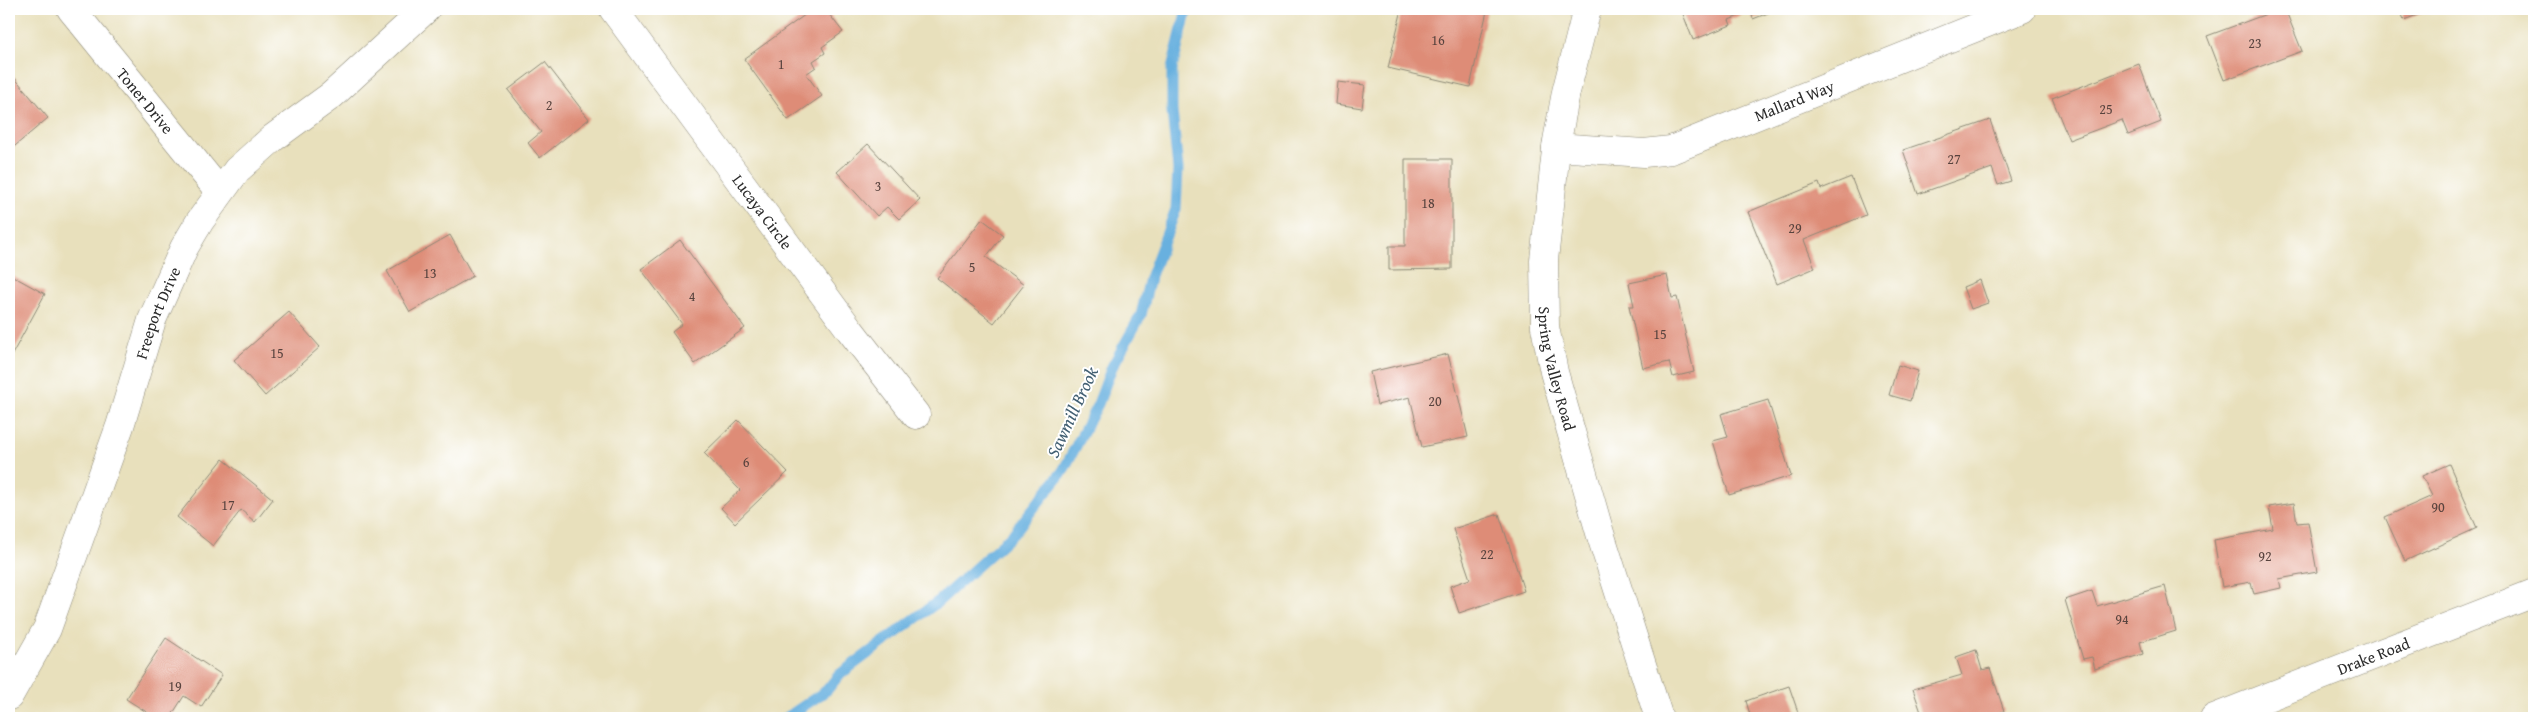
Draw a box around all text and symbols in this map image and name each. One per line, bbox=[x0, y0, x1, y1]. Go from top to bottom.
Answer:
house number: 16 bbox=[1431, 30, 1445, 50]
house number: 23 bbox=[2248, 33, 2262, 53]
house number: 1 bbox=[778, 54, 784, 74]
street label: Toner Drive bbox=[111, 62, 180, 139]
street label: Mallard Way bbox=[1750, 74, 1838, 127]
house number: 2 bbox=[546, 95, 552, 115]
house number: 25 bbox=[2099, 99, 2113, 119]
house number: 27 bbox=[1947, 149, 1961, 169]
street label: Lucaya Circle bbox=[727, 169, 799, 254]
house number: 3 bbox=[875, 176, 881, 196]
house number: 18 bbox=[1421, 193, 1435, 213]
house number: 29 bbox=[1788, 218, 1802, 238]
house number: 5 bbox=[969, 257, 975, 277]
street label: Freeport Drive bbox=[129, 263, 186, 362]
house number: 13 bbox=[423, 263, 437, 283]
house number: 4 bbox=[689, 286, 696, 306]
street label: Spring Valley Road bbox=[1533, 306, 1582, 434]
house number: 15 bbox=[1653, 324, 1667, 344]
house number: 15 bbox=[270, 343, 284, 363]
water label: Sawmill Brook bbox=[1039, 361, 1105, 462]
house number: 20 bbox=[1428, 391, 1442, 411]
house number: 6 bbox=[743, 452, 750, 472]
house number: 17 bbox=[221, 495, 235, 515]
house number: 90 bbox=[2431, 497, 2445, 517]
house number: 22 bbox=[1480, 544, 1494, 564]
house number: 92 bbox=[2258, 546, 2272, 566]
house number: 94 bbox=[2115, 609, 2129, 629]
street label: Drake Road bbox=[2333, 631, 2413, 681]
house number: 19 bbox=[168, 676, 182, 696]

